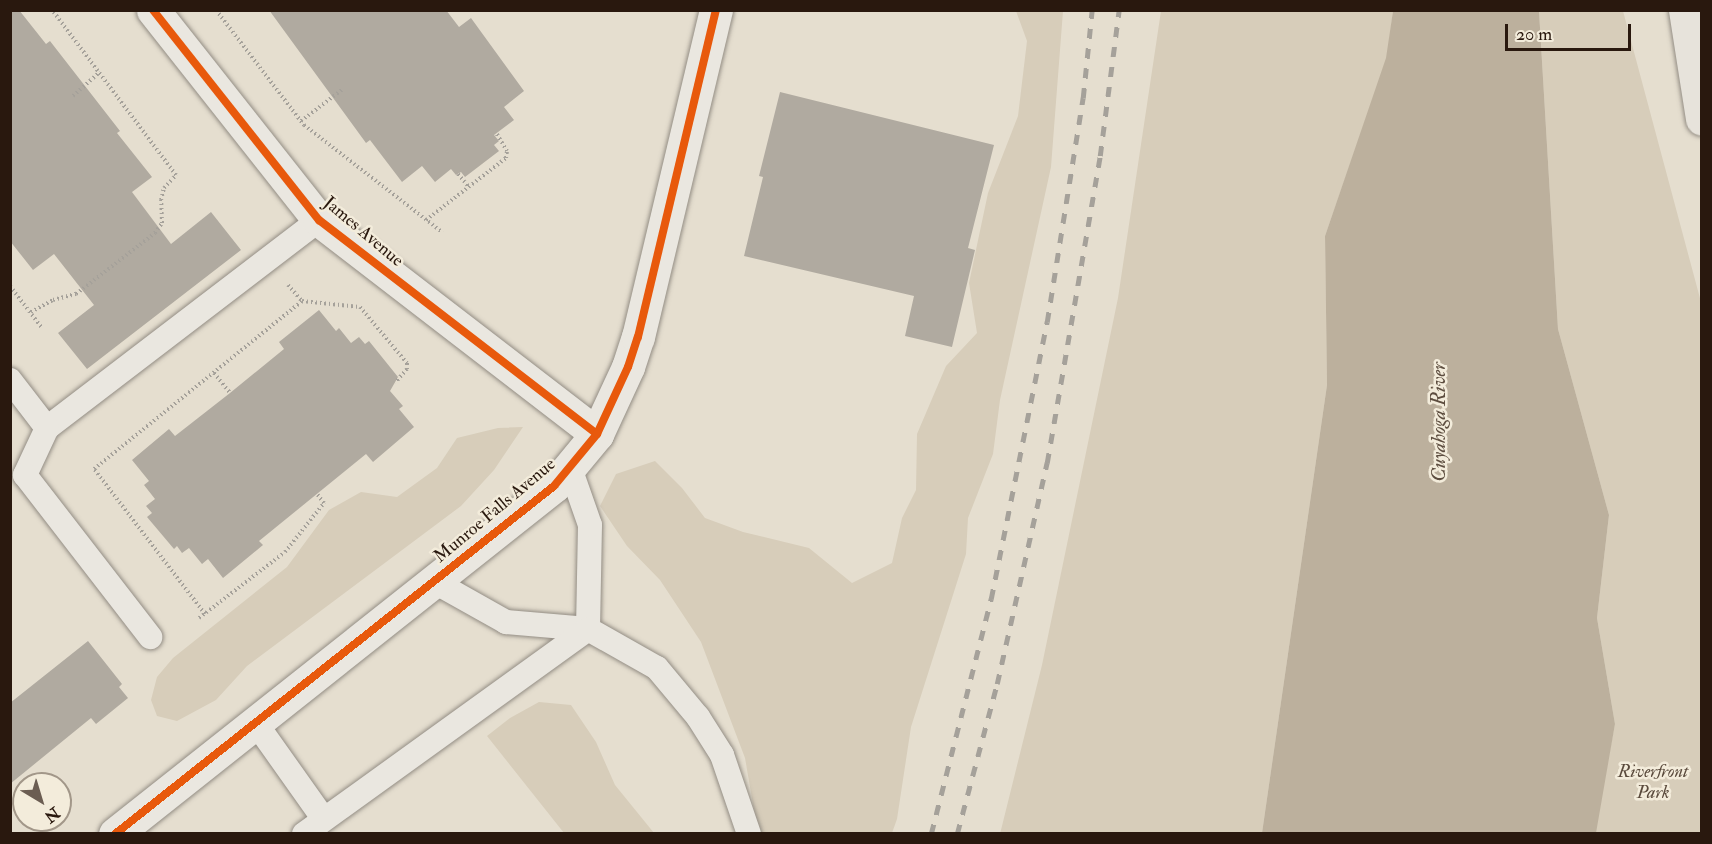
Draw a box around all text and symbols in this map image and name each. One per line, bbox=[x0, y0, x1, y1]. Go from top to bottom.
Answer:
scale bar bbox=[1508, 12, 1634, 50]
text: 20 m bbox=[1516, 23, 1552, 46]
street label: James Avenue bbox=[319, 192, 407, 272]
water label: Cuyahoga River bbox=[1426, 362, 1450, 482]
street label: Munroe Falls Avenue bbox=[430, 454, 560, 568]
park label: Riverfront Park bbox=[1618, 762, 1688, 804]
north arrow bbox=[12, 772, 72, 832]
text: N bbox=[40, 802, 64, 827]

